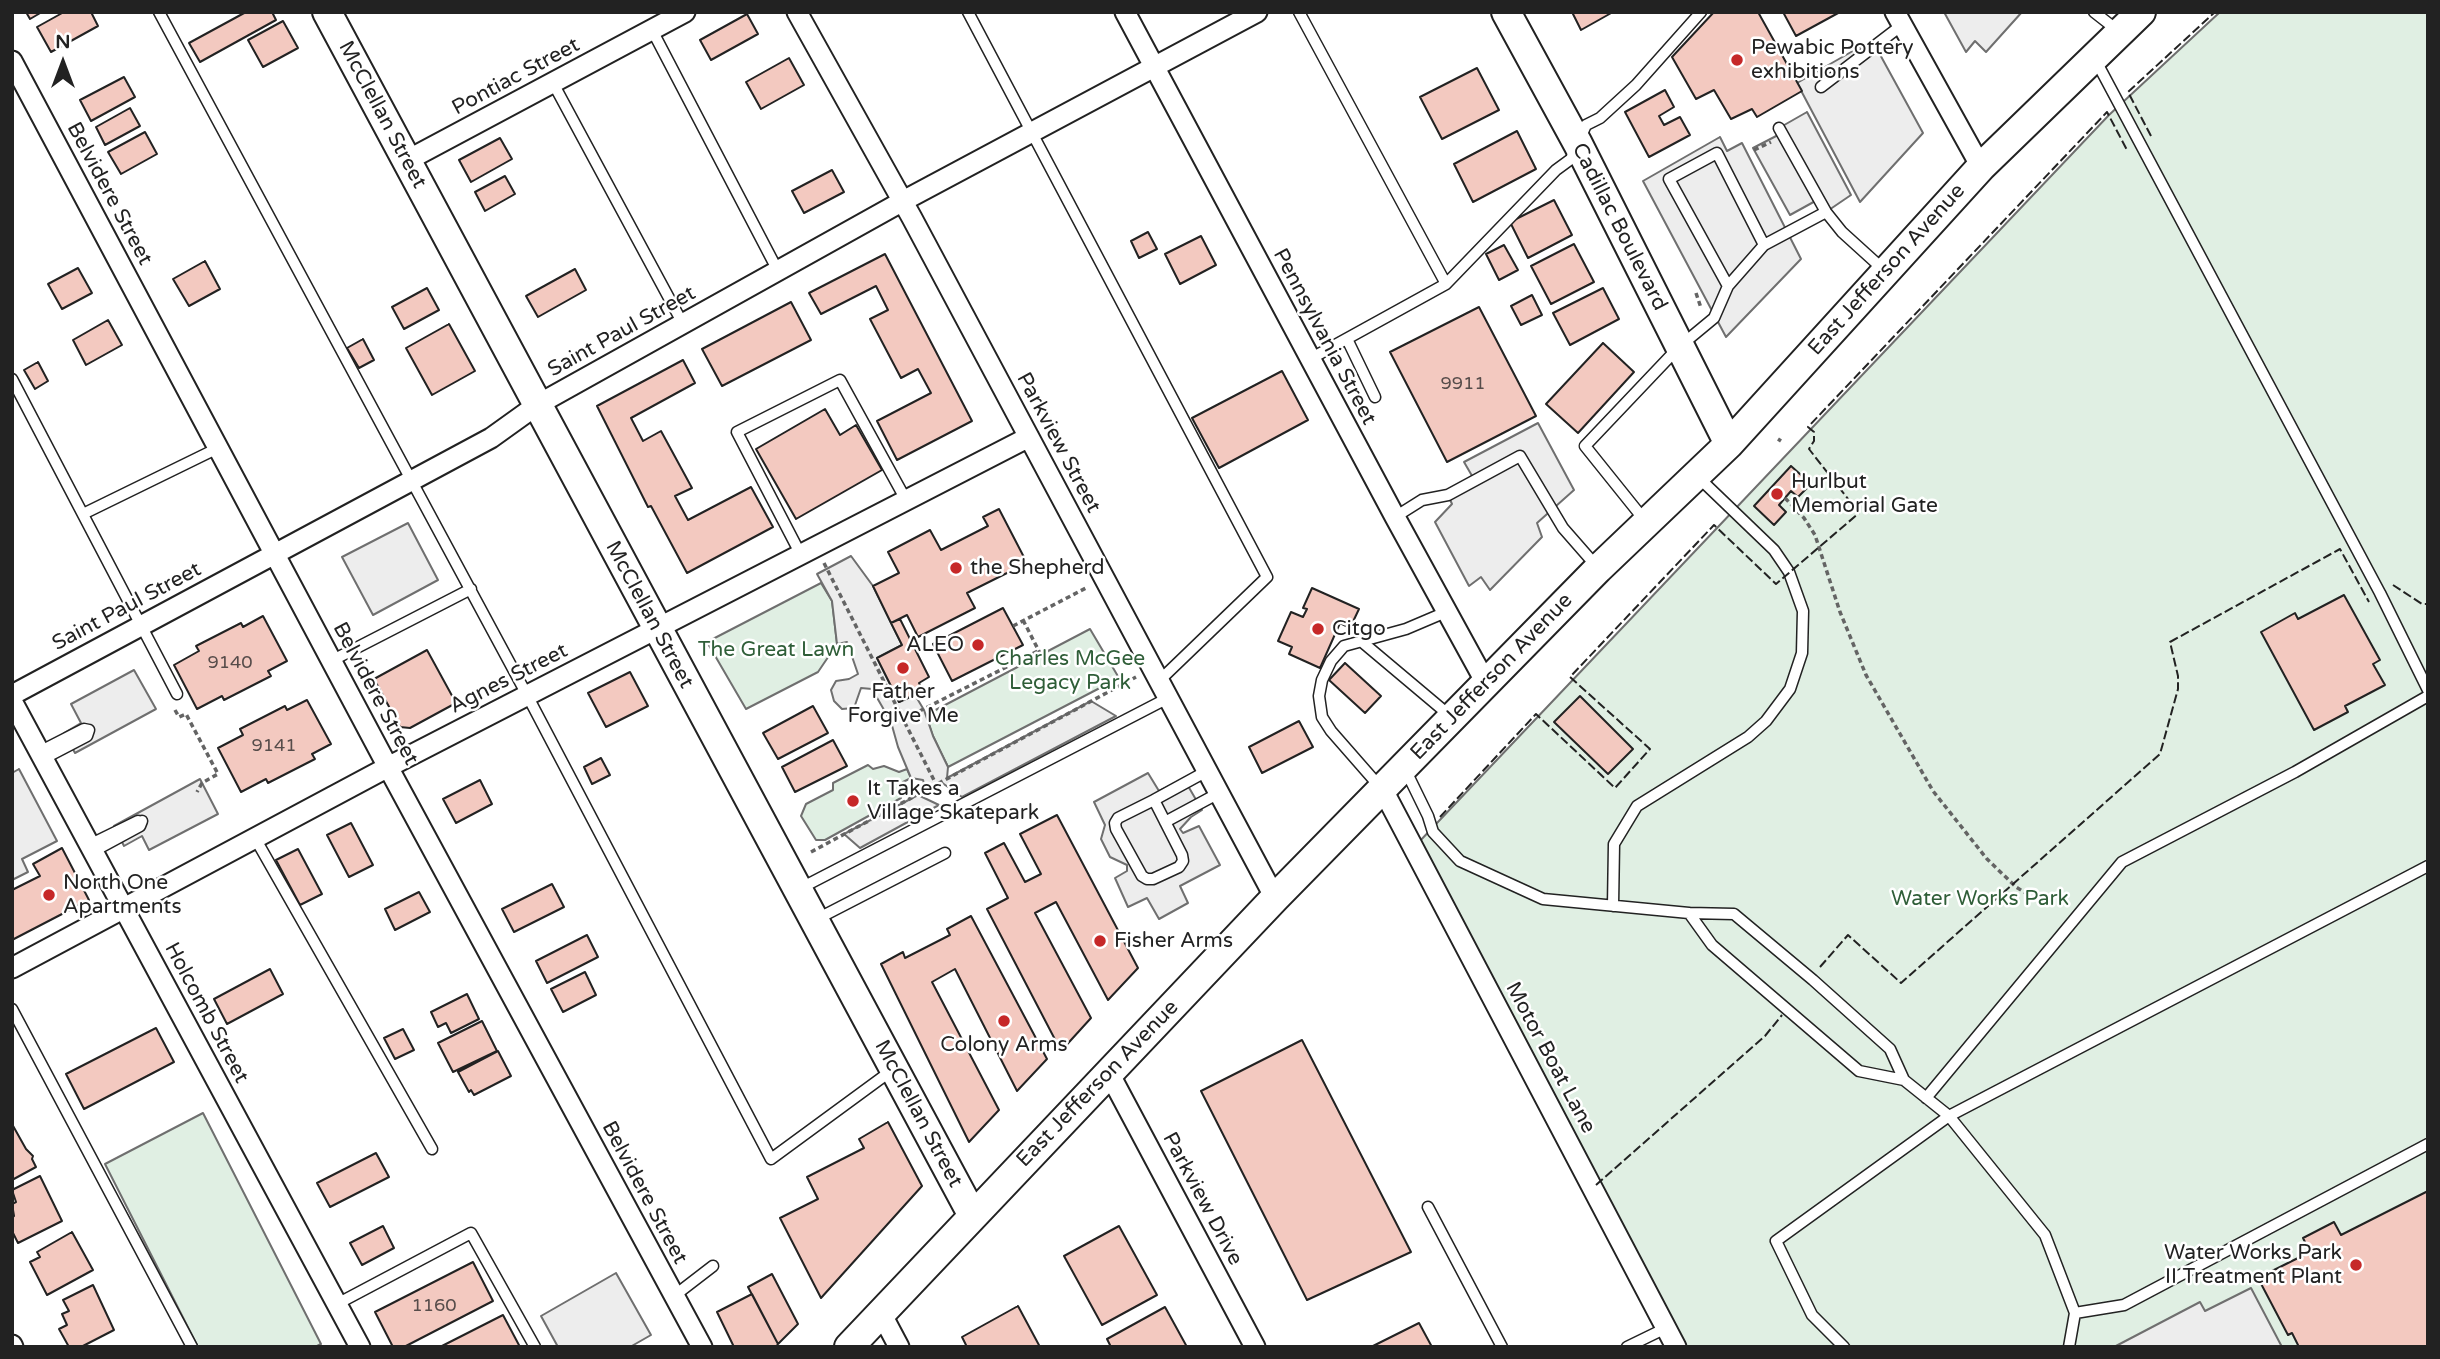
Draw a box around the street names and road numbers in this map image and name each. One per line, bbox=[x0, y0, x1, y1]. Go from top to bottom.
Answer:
street label: Pontiac Street bbox=[448, 33, 584, 121]
street label: McClellan Street bbox=[333, 37, 431, 193]
street label: Belvidere Street bbox=[61, 118, 157, 270]
street label: Cadillac Boulevard bbox=[1566, 139, 1672, 315]
street label: East Jefferson Avenue bbox=[1803, 179, 1971, 361]
street label: Pennsylvania Street bbox=[1267, 245, 1381, 429]
street label: Saint Paul Street bbox=[544, 281, 700, 383]
street label: Parkview Street bbox=[1010, 369, 1106, 517]
street label: McClellan Street bbox=[600, 537, 698, 693]
street label: Saint Paul Street bbox=[48, 557, 206, 657]
street label: East Jefferson Avenue bbox=[1406, 588, 1578, 766]
street label: Belvidere Street bbox=[327, 618, 423, 770]
street label: Agnes Street bbox=[446, 639, 572, 719]
street label: Holcomb Street bbox=[158, 938, 254, 1088]
street label: Motor Boat Lane bbox=[1500, 978, 1600, 1138]
street label: East Jefferson Avenue bbox=[1012, 995, 1184, 1173]
street label: McClellan Street bbox=[869, 1036, 967, 1192]
street label: Belvidere Street bbox=[596, 1117, 692, 1269]
street label: Parkview Drive bbox=[1156, 1128, 1248, 1270]

